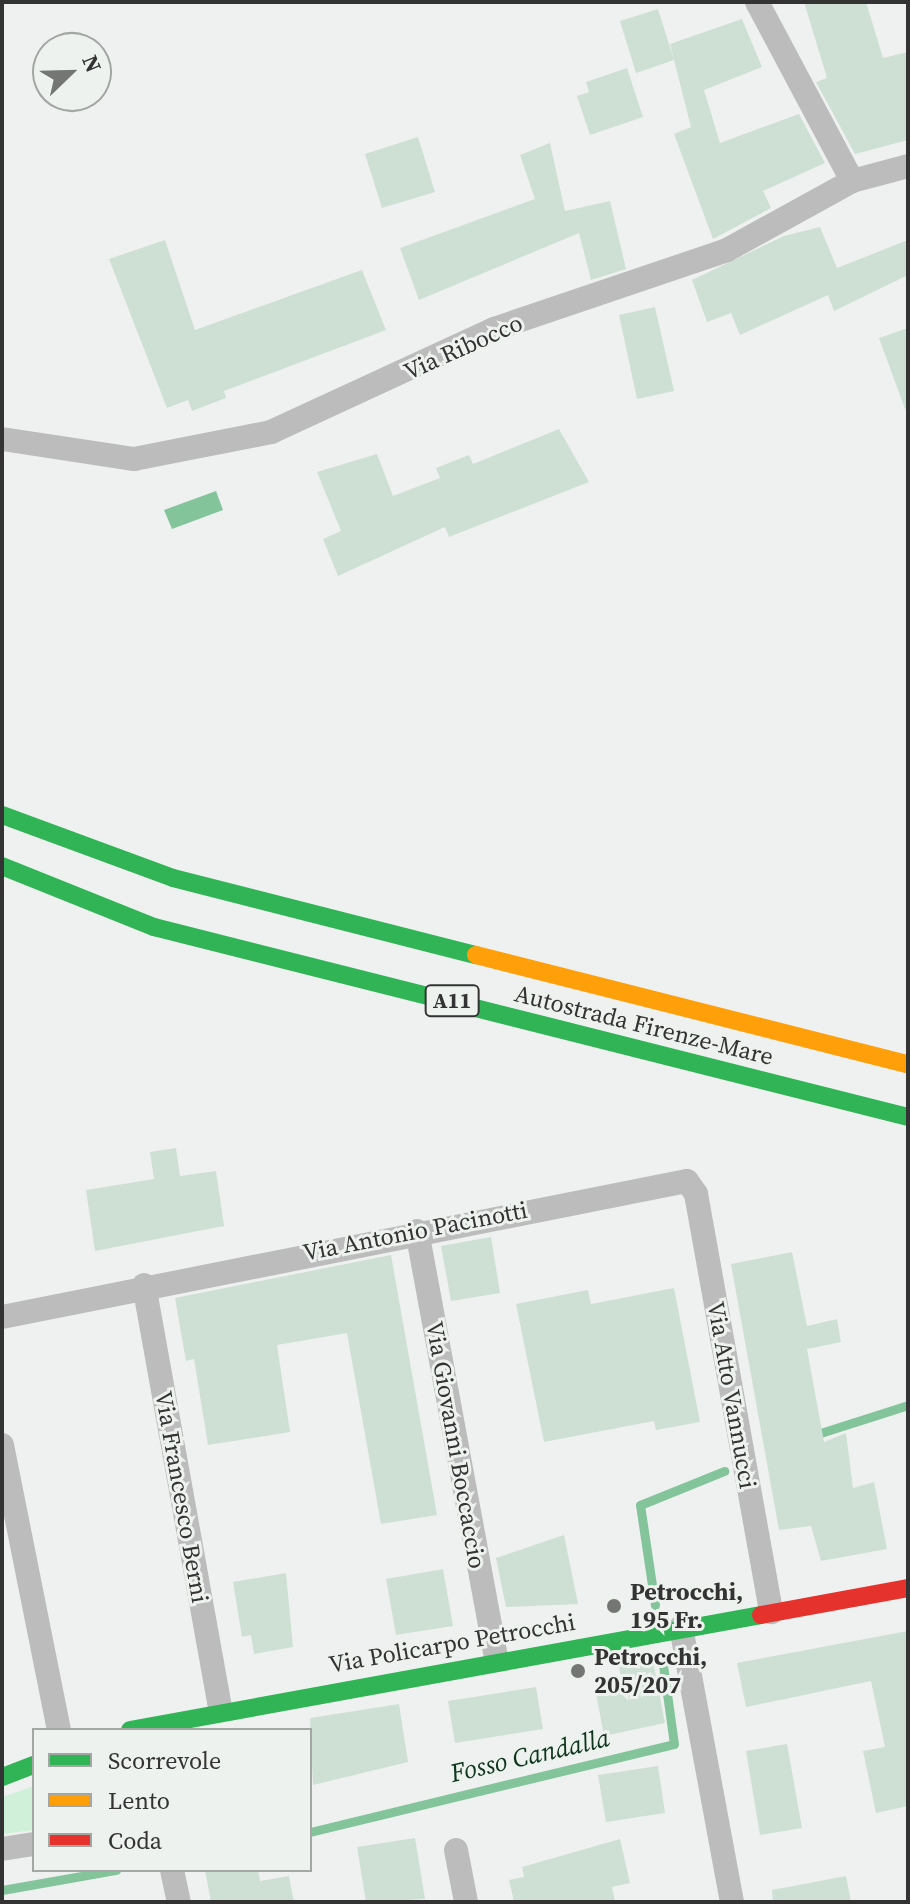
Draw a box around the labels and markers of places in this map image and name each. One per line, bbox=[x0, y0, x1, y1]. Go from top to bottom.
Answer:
place label: Petrocchi, 195 Fr. bbox=[630, 1578, 743, 1634]
marker: Petrocchi, 195 Fr. bbox=[605, 1597, 623, 1615]
place label: Petrocchi, 205/207 bbox=[594, 1643, 707, 1699]
marker: Petrocchi, 205/207 bbox=[569, 1662, 587, 1680]

